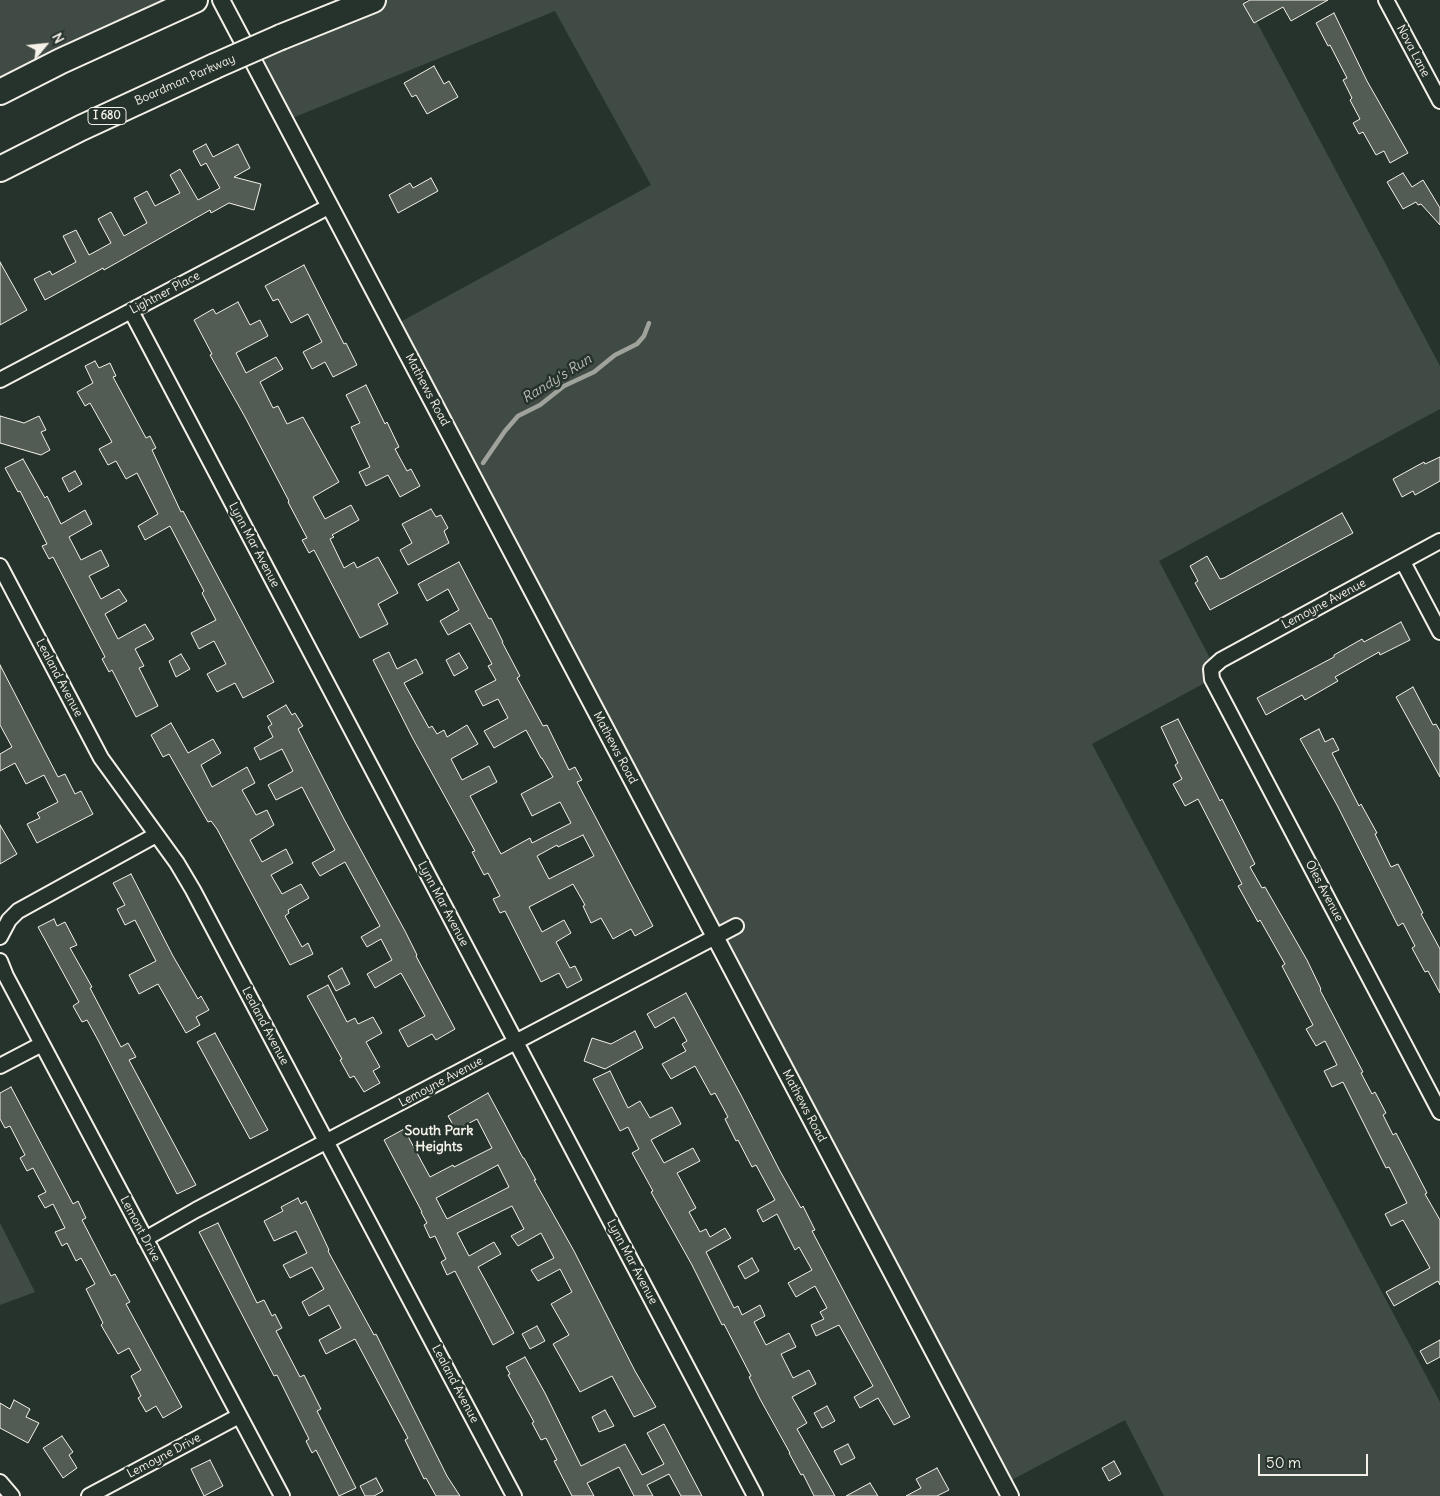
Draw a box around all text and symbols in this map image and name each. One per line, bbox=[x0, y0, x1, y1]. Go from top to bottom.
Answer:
north arrow bbox=[20, 20, 70, 70]
street label: Nova Lane bbox=[1393, 22, 1433, 80]
text: N bbox=[48, 29, 68, 46]
street label: Boardman Parkway bbox=[133, 51, 237, 109]
road number: I 680 bbox=[88, 108, 126, 124]
street label: Lightner Place bbox=[128, 269, 202, 317]
street label: Mathews Road bbox=[402, 351, 452, 429]
water label: Randy's Run bbox=[519, 351, 595, 407]
street label: Lynn Mar Avenue bbox=[225, 500, 283, 590]
street label: Lemoyne Avenue bbox=[1279, 576, 1369, 632]
street label: Lealand Avenue bbox=[32, 637, 86, 719]
street label: Mathews Road bbox=[590, 709, 640, 787]
street label: Oles Avenue bbox=[1302, 858, 1346, 924]
street label: Lynn Mar Avenue bbox=[414, 859, 472, 949]
street label: Lealand Avenue bbox=[238, 985, 292, 1067]
street label: Lemoyne Avenue bbox=[396, 1054, 486, 1110]
street label: Mathews Road bbox=[779, 1067, 829, 1145]
district label: South Park Heights bbox=[405, 1123, 473, 1156]
street label: Lemont Drive bbox=[117, 1194, 163, 1264]
street label: Lynn Mar Avenue bbox=[603, 1217, 661, 1307]
street label: Lealand Avenue bbox=[428, 1343, 482, 1425]
street label: Lemoyne Drive bbox=[125, 1431, 203, 1481]
scale bar bbox=[1260, 1444, 1370, 1476]
text: 50 m bbox=[1266, 1453, 1301, 1472]

